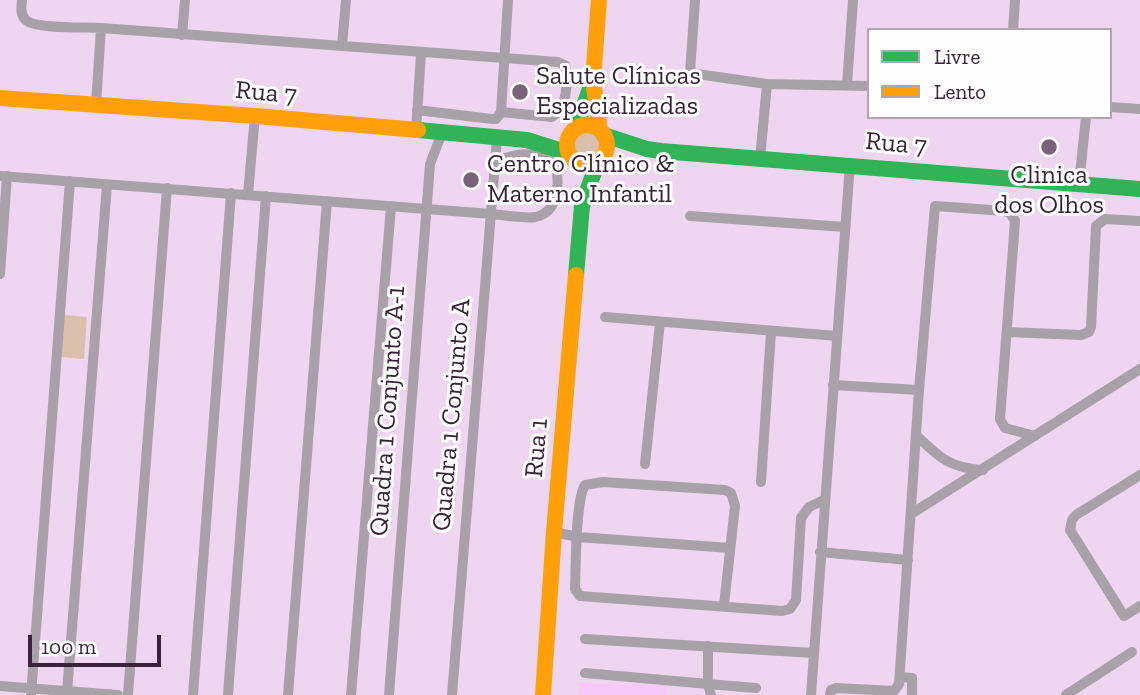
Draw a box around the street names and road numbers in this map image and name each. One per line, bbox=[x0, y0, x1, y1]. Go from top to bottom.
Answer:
street label: Rua 7 bbox=[234, 75, 298, 111]
street label: Rua 7 bbox=[864, 126, 928, 162]
street label: Quadra 1 Conjunto A-1 bbox=[364, 285, 412, 537]
street label: Quadra 1 Conjunto A bbox=[426, 298, 478, 532]
street label: Rua 1 bbox=[519, 417, 555, 479]

